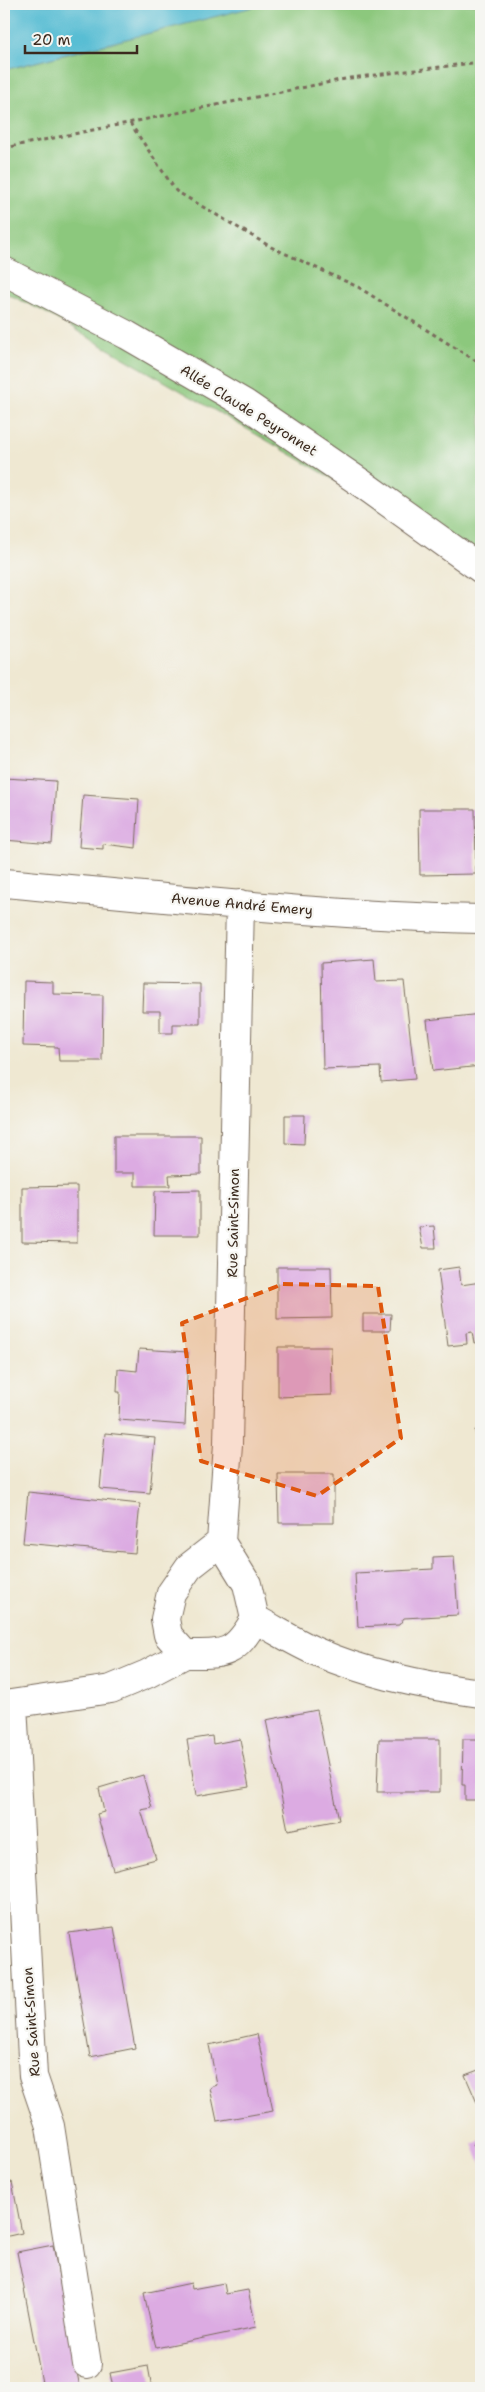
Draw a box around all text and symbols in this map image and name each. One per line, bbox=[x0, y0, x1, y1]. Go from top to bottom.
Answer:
scale bar bbox=[25, 22, 138, 54]
text: 20 m bbox=[32, 30, 71, 50]
street label: Allée Claude Peyronnet bbox=[177, 360, 321, 460]
street label: Avenue André Emery bbox=[170, 889, 314, 919]
street label: Rue Saint-Simon bbox=[223, 1168, 243, 1278]
street label: Rue Saint-Simon bbox=[18, 1966, 44, 2077]

